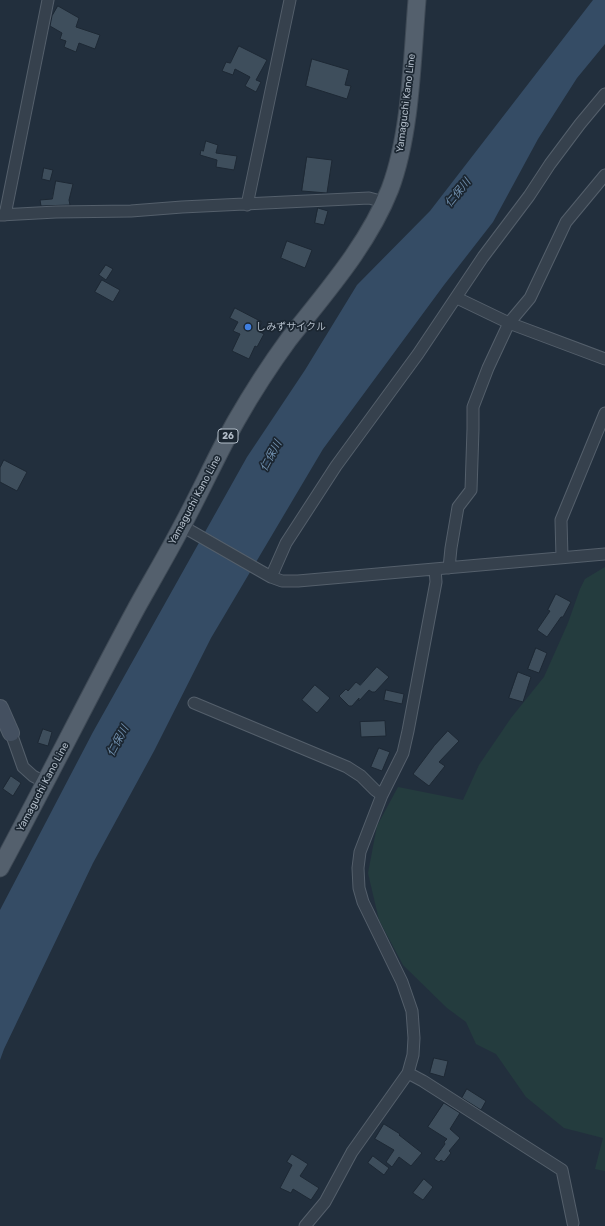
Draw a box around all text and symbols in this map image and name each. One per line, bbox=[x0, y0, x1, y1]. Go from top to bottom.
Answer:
street label: Yamaguchi Kano Line bbox=[394, 53, 418, 153]
water label: 仁保川 bbox=[442, 176, 474, 210]
place label: しみずサイクル bbox=[256, 321, 326, 333]
marker: しみずサイクル bbox=[243, 322, 253, 332]
road number: 26 bbox=[218, 429, 238, 443]
water label: 仁保川 bbox=[257, 438, 285, 474]
street label: Yamaguchi Kano Line bbox=[166, 453, 224, 547]
water label: 仁保川 bbox=[104, 723, 132, 759]
street label: Yamaguchi Kano Line bbox=[14, 740, 72, 834]

